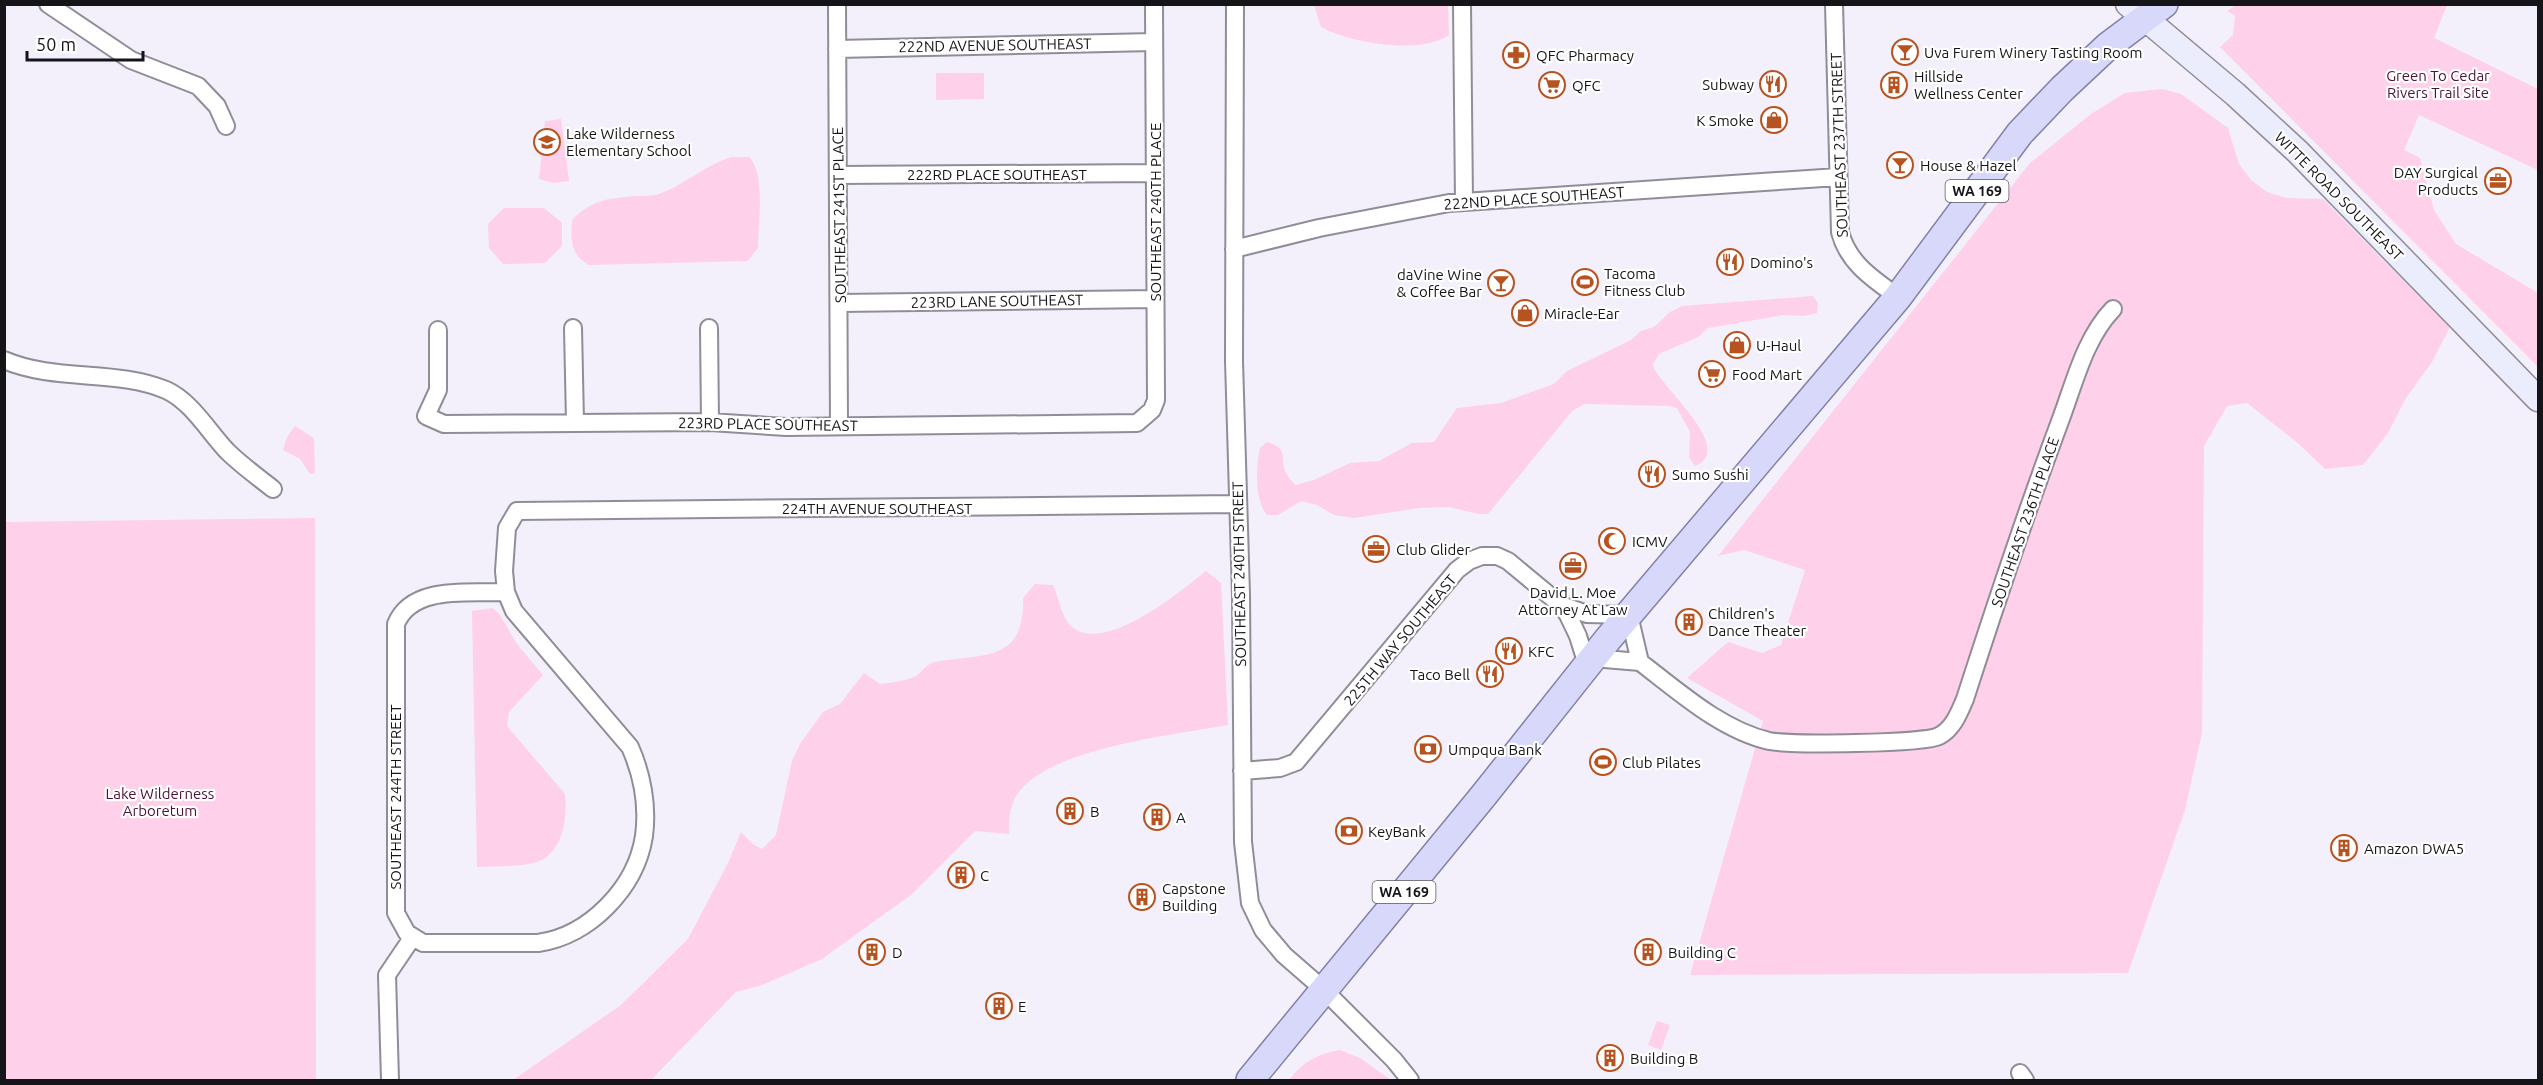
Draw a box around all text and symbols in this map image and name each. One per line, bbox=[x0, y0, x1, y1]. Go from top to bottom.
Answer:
scale bar bbox=[27, 24, 142, 62]
text: 50 m bbox=[36, 34, 76, 54]
street label: 222ND AVENUE SOUTHEAST bbox=[898, 35, 1092, 55]
bar icon: Uva Furem Winery Tasting Room bbox=[1890, 37, 1920, 67]
pharmacy icon: QFC Pharmacy bbox=[1501, 40, 1531, 70]
place label: Uva Furem Winery Tasting Room bbox=[1924, 44, 2143, 61]
place label: QFC Pharmacy bbox=[1536, 47, 1634, 64]
street label: SOUTHEAST 237TH STREET bbox=[1827, 52, 1851, 238]
park label: Green To Cedar Rivers Trail Site bbox=[2386, 67, 2490, 101]
place label: Hillside Wellness Center bbox=[1914, 68, 2023, 102]
restaurant icon: Subway bbox=[1758, 69, 1788, 99]
supermarket icon: QFC bbox=[1537, 70, 1567, 100]
building icon: Hillside Wellness Center bbox=[1879, 70, 1909, 100]
place label: Subway bbox=[1702, 76, 1754, 93]
place label: QFC bbox=[1572, 77, 1601, 94]
shop icon: K Smoke bbox=[1759, 105, 1789, 135]
place label: K Smoke bbox=[1696, 112, 1754, 129]
street label: SOUTHEAST 240TH PLACE bbox=[1147, 123, 1164, 301]
place label: Lake Wilderness Elementary School bbox=[566, 125, 692, 159]
school or university icon: Lake Wilderness Elementary School bbox=[532, 127, 562, 157]
street label: SOUTHEAST 241ST PLACE bbox=[829, 127, 849, 303]
street label: WITTE ROAD SOUTHEAST bbox=[2271, 128, 2407, 264]
bar icon: House & Hazel bbox=[1885, 150, 1915, 180]
place label: House & Hazel bbox=[1920, 157, 2016, 174]
place label: DAY Surgical Products bbox=[2394, 164, 2478, 198]
street label: 222RD PLACE SOUTHEAST bbox=[907, 166, 1088, 183]
office icon: DAY Surgical Products bbox=[2483, 166, 2513, 196]
road number: WA 169 bbox=[1946, 180, 2008, 202]
street label: 222ND PLACE SOUTHEAST bbox=[1443, 183, 1626, 213]
restaurant icon: Domino's bbox=[1715, 247, 1745, 277]
place label: Domino's bbox=[1750, 254, 1813, 271]
place label: Tacoma Fitness Club bbox=[1604, 265, 1685, 299]
place label: daVine Wine & Coffee Bar bbox=[1396, 266, 1482, 300]
sports icon: Tacoma Fitness Club bbox=[1570, 267, 1600, 297]
bar icon: daVine Wine & Coffee Bar bbox=[1486, 268, 1516, 298]
street label: 223RD LANE SOUTHEAST bbox=[911, 291, 1084, 311]
shop icon: Miracle-Ear bbox=[1510, 298, 1540, 328]
place label: Miracle-Ear bbox=[1544, 305, 1620, 322]
shop icon: U-Haul bbox=[1722, 330, 1752, 360]
place label: U-Haul bbox=[1756, 337, 1801, 354]
supermarket icon: Food Mart bbox=[1697, 359, 1727, 389]
place label: Food Mart bbox=[1732, 366, 1802, 383]
street label: 223RD PLACE SOUTHEAST bbox=[678, 414, 859, 434]
street label: SOUTHEAST 236TH PLACE bbox=[1988, 435, 2062, 609]
restaurant icon: Sumo Sushi bbox=[1637, 459, 1667, 489]
place label: Sumo Sushi bbox=[1672, 466, 1749, 483]
street label: SOUTHEAST 240TH STREET bbox=[1229, 481, 1249, 667]
street label: 224TH AVENUE SOUTHEAST bbox=[782, 500, 973, 517]
mosque icon: ICMV bbox=[1597, 526, 1627, 556]
place label: ICMV bbox=[1632, 533, 1668, 550]
office icon: Club Glider bbox=[1361, 534, 1391, 564]
place label: Club Glider bbox=[1396, 541, 1470, 558]
office icon: David L. Moe Attorney At Law bbox=[1558, 551, 1588, 581]
street label: 225TH WAY SOUTHEAST bbox=[1340, 571, 1460, 709]
place label: David L. Moe Attorney At Law bbox=[1518, 584, 1628, 618]
place label: Children's Dance Theater bbox=[1708, 605, 1807, 639]
building icon: Children's Dance Theater bbox=[1674, 607, 1704, 637]
restaurant icon: KFC bbox=[1494, 636, 1524, 666]
place label: KFC bbox=[1528, 643, 1554, 660]
restaurant icon: Taco Bell bbox=[1475, 659, 1505, 689]
place label: Taco Bell bbox=[1410, 666, 1470, 683]
street label: SOUTHEAST 244TH STREET bbox=[387, 704, 404, 890]
bank icon: Umpqua Bank bbox=[1413, 734, 1443, 764]
place label: Umpqua Bank bbox=[1448, 741, 1542, 758]
sports icon: Club Pilates bbox=[1588, 747, 1618, 777]
place label: Club Pilates bbox=[1622, 754, 1701, 771]
park label: Lake Wilderness Arboretum bbox=[106, 785, 214, 819]
building icon: B bbox=[1055, 796, 1085, 826]
building icon: A bbox=[1142, 802, 1172, 832]
place label: B bbox=[1090, 803, 1100, 820]
place label: A bbox=[1176, 809, 1186, 826]
bank icon: KeyBank bbox=[1334, 816, 1364, 846]
place label: KeyBank bbox=[1368, 823, 1426, 840]
building icon: Amazon DWA5 bbox=[2329, 833, 2359, 863]
place label: Amazon DWA5 bbox=[2364, 840, 2464, 857]
building icon: C bbox=[946, 860, 976, 890]
place label: C bbox=[980, 867, 989, 884]
place label: Capstone Building bbox=[1162, 880, 1226, 914]
road number: WA 169 bbox=[1372, 881, 1436, 903]
building icon: Capstone Building bbox=[1127, 882, 1157, 912]
building icon: D bbox=[857, 937, 887, 967]
building icon: Building C bbox=[1633, 937, 1663, 967]
place label: D bbox=[892, 944, 903, 961]
place label: Building C bbox=[1668, 944, 1736, 961]
building icon: E bbox=[984, 991, 1014, 1021]
place label: E bbox=[1018, 998, 1026, 1015]
building icon: Building B bbox=[1595, 1043, 1625, 1073]
place label: Building B bbox=[1630, 1050, 1698, 1067]

